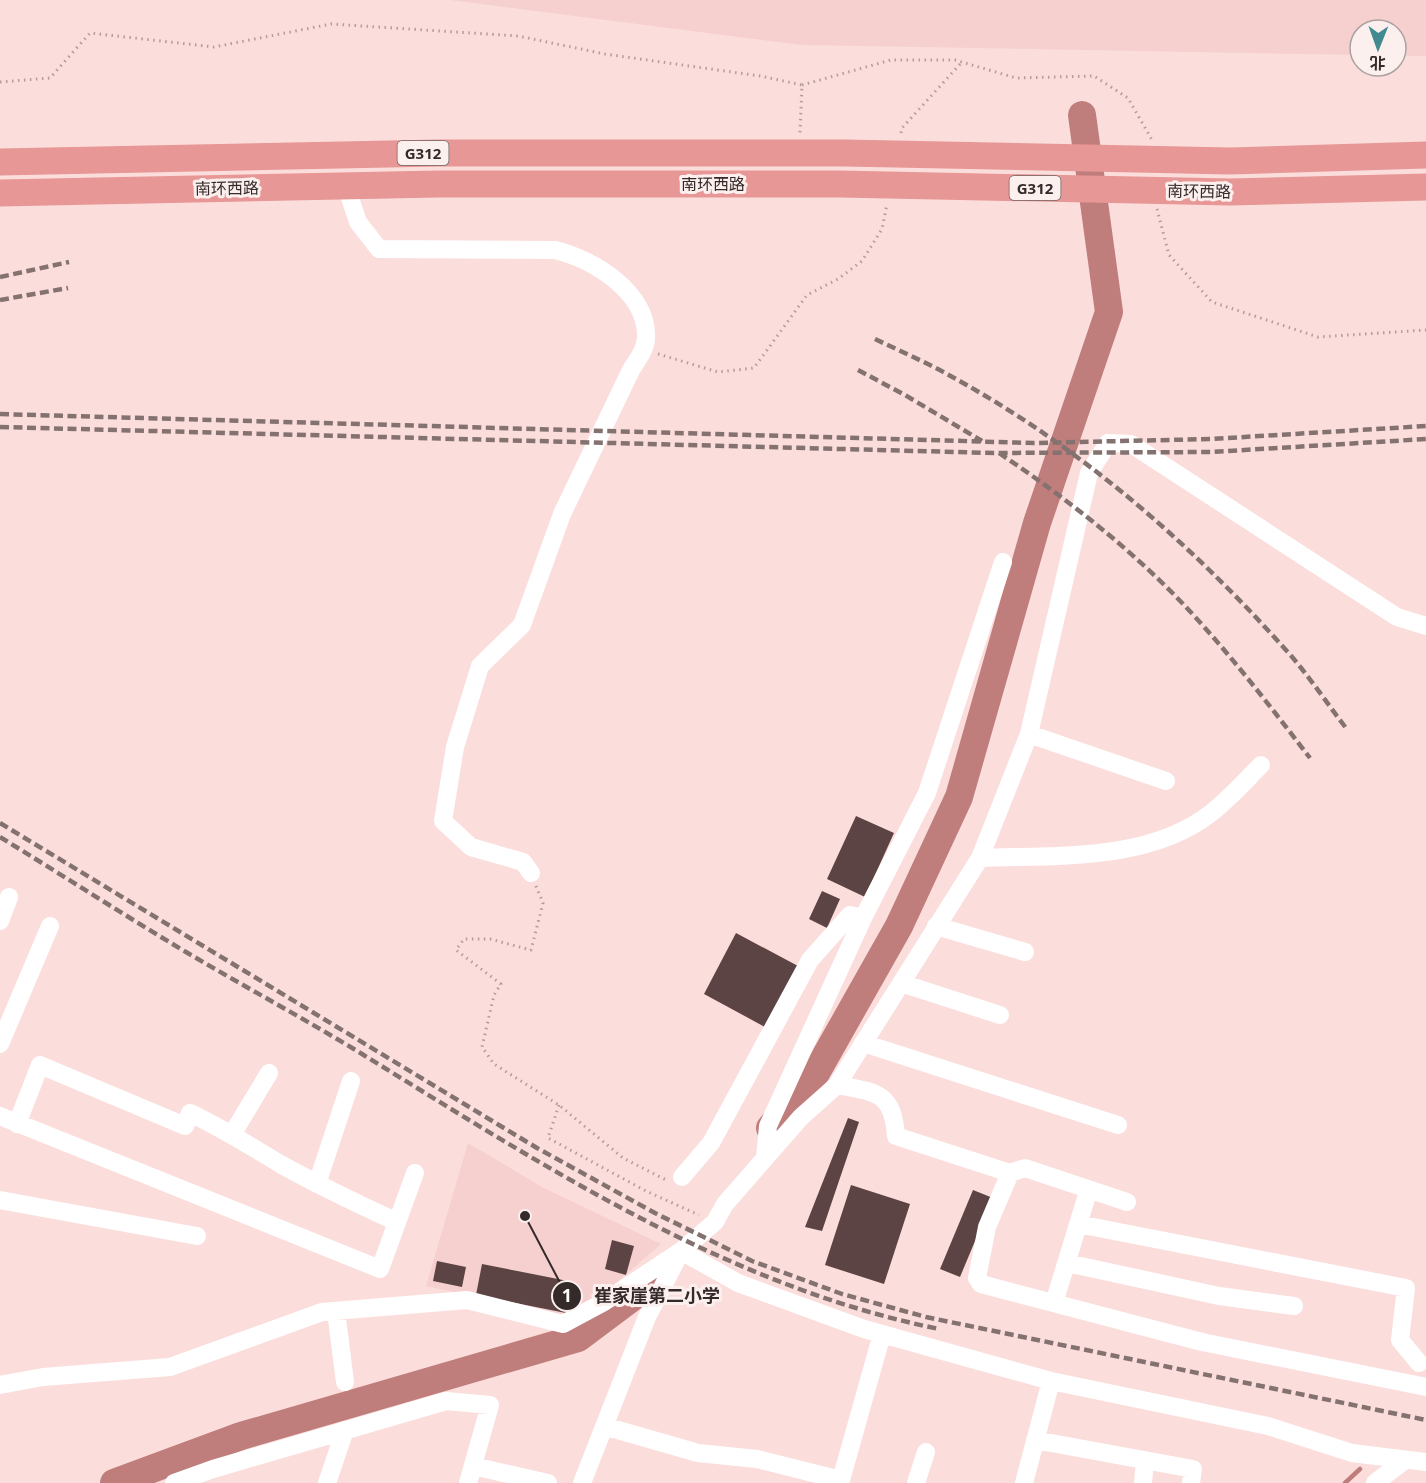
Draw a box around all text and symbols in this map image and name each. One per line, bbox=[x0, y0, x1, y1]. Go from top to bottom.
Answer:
north arrow bbox=[1348, 18, 1408, 78]
text: 北 bbox=[1370, 52, 1386, 74]
road number: G312 bbox=[398, 141, 448, 165]
street label: 南环西路 bbox=[681, 173, 745, 195]
street label: 南环西路 bbox=[195, 176, 259, 200]
road number: G312 bbox=[1010, 176, 1060, 200]
street label: 南环西路 bbox=[1167, 179, 1231, 203]
callout: 崔家崖第二小学 bbox=[552, 1278, 732, 1314]
text: 1 bbox=[562, 1283, 572, 1307]
text: 崔家崖第二小学 bbox=[594, 1283, 720, 1307]

